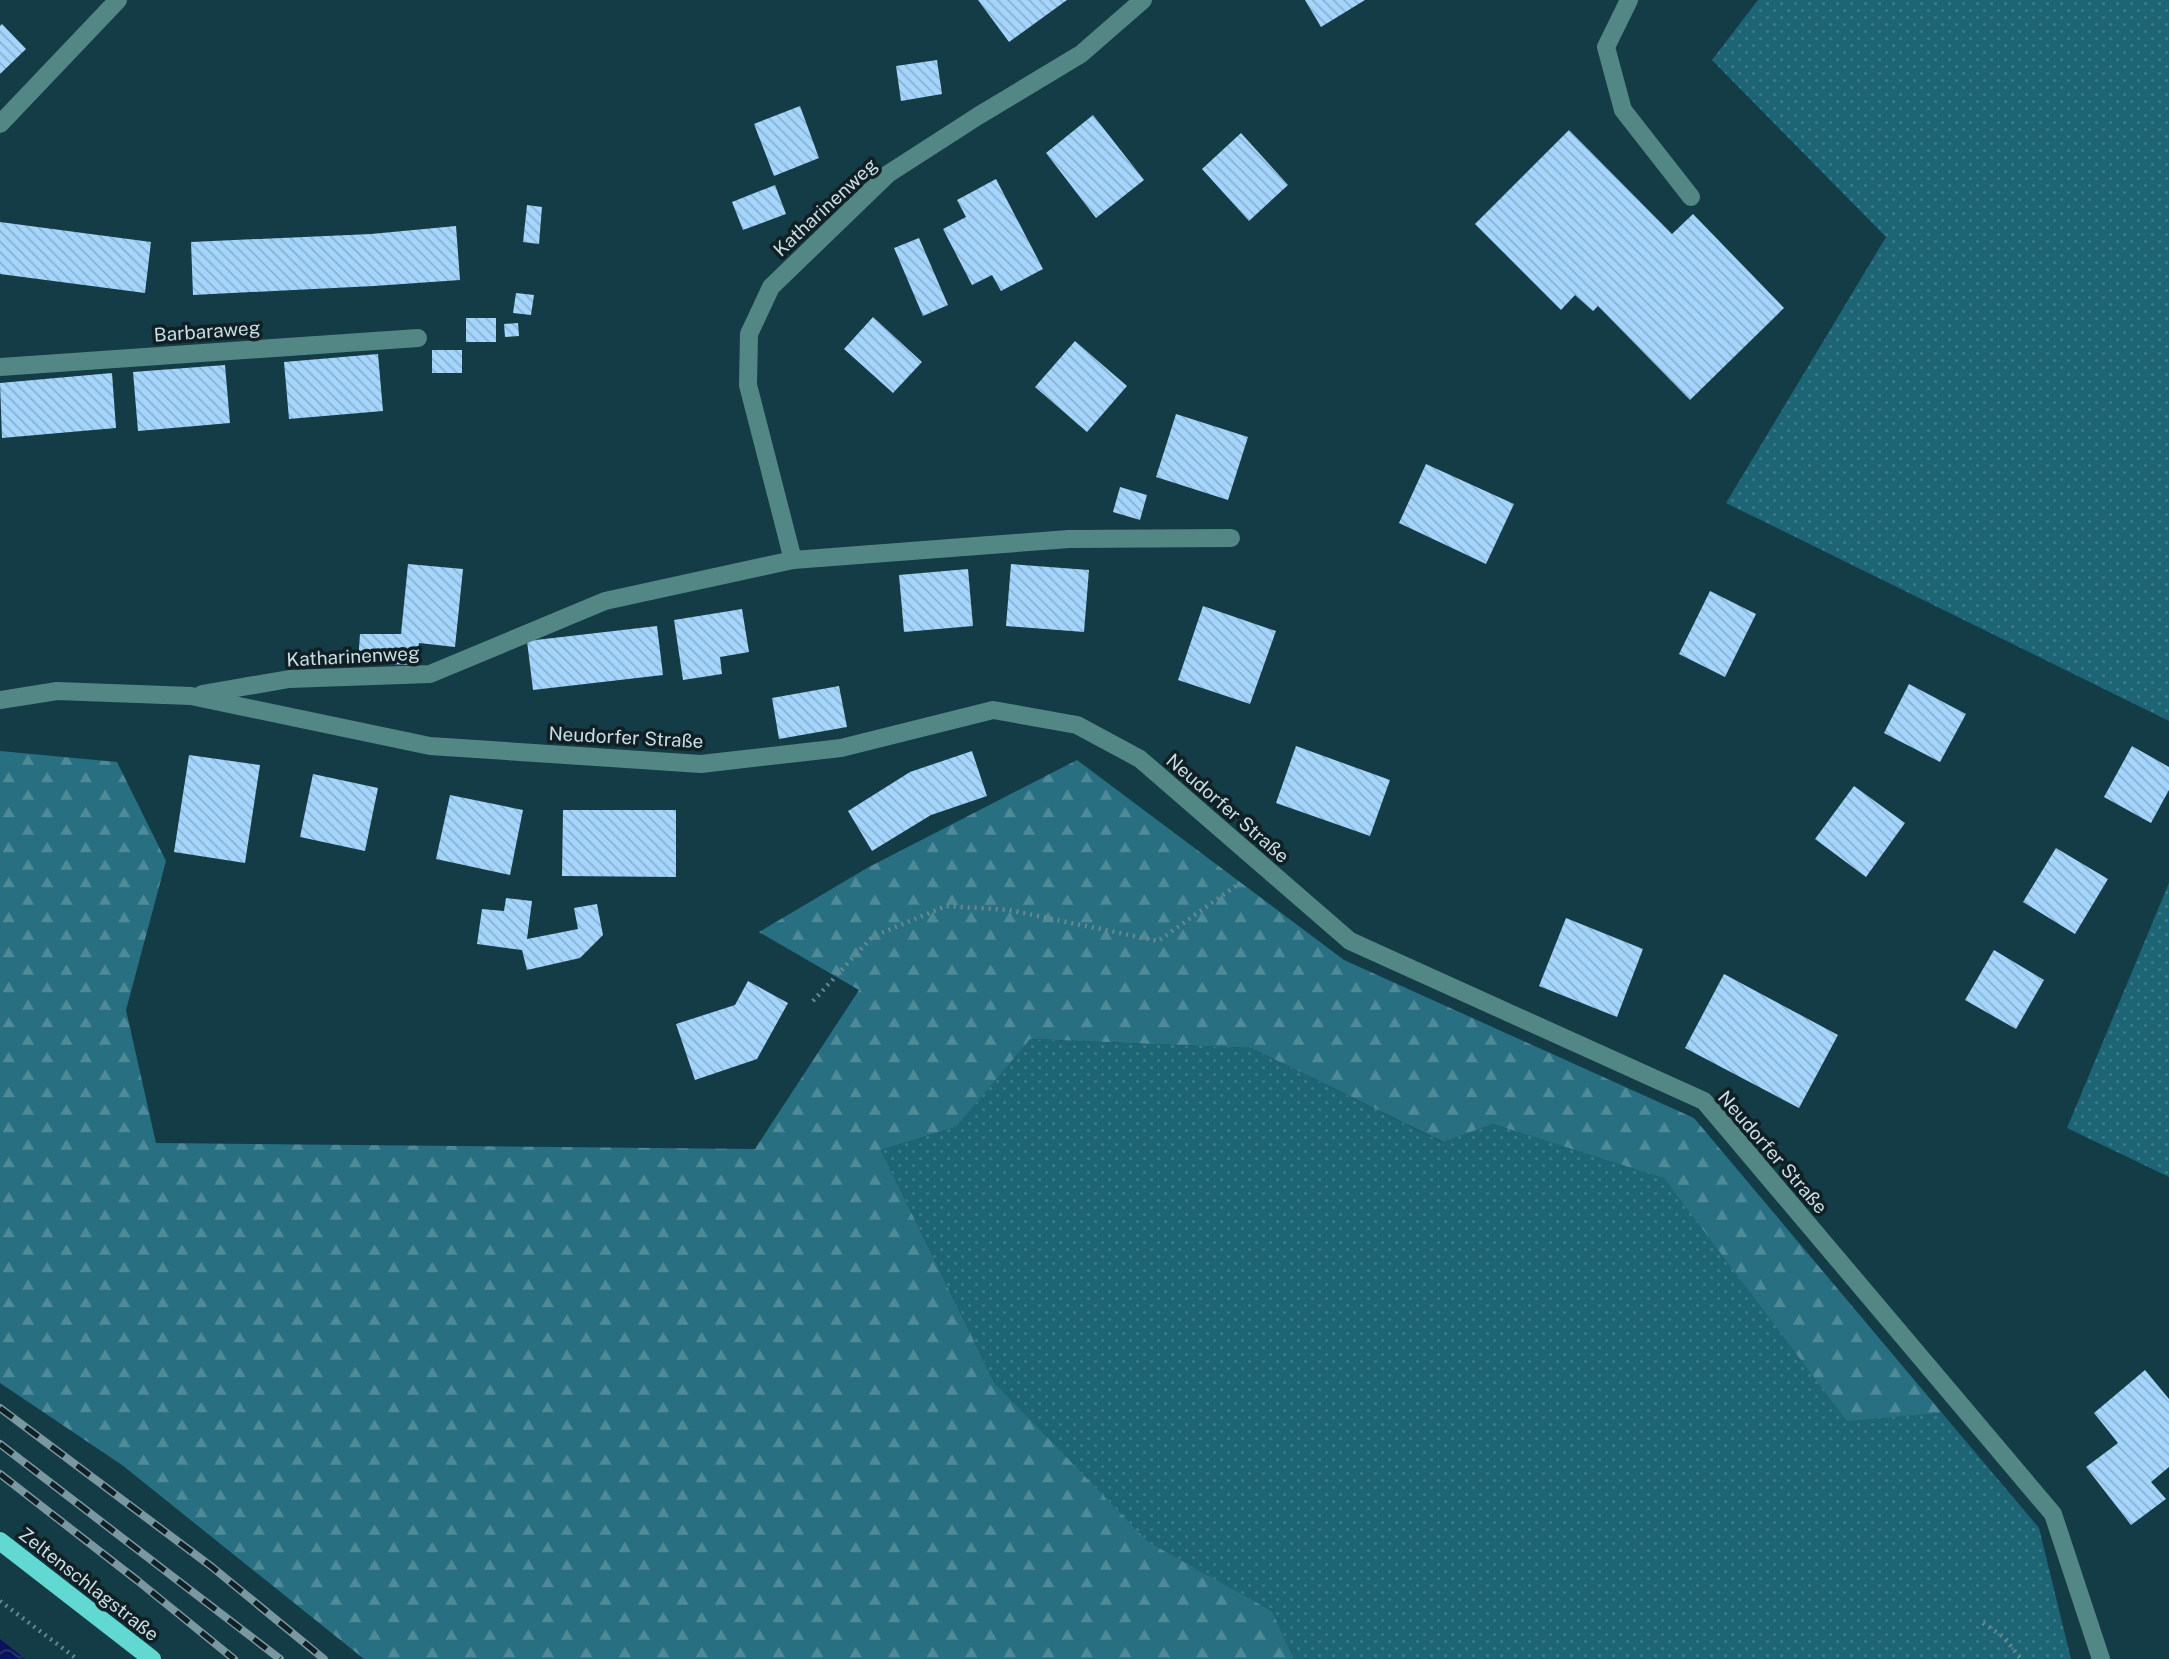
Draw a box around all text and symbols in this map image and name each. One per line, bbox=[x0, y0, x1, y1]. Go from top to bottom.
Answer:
street label: Katharinenweg bbox=[769, 153, 881, 261]
street label: Barbaraweg bbox=[153, 316, 261, 346]
street label: Katharinenweg bbox=[286, 642, 420, 670]
street label: Neudorfer Straße bbox=[548, 722, 704, 752]
street label: Neudorfer Straße bbox=[1162, 749, 1294, 867]
street label: Neudorfer Straße bbox=[1714, 1086, 1832, 1218]
street label: Zeltenschlagstraße bbox=[15, 1523, 163, 1645]

